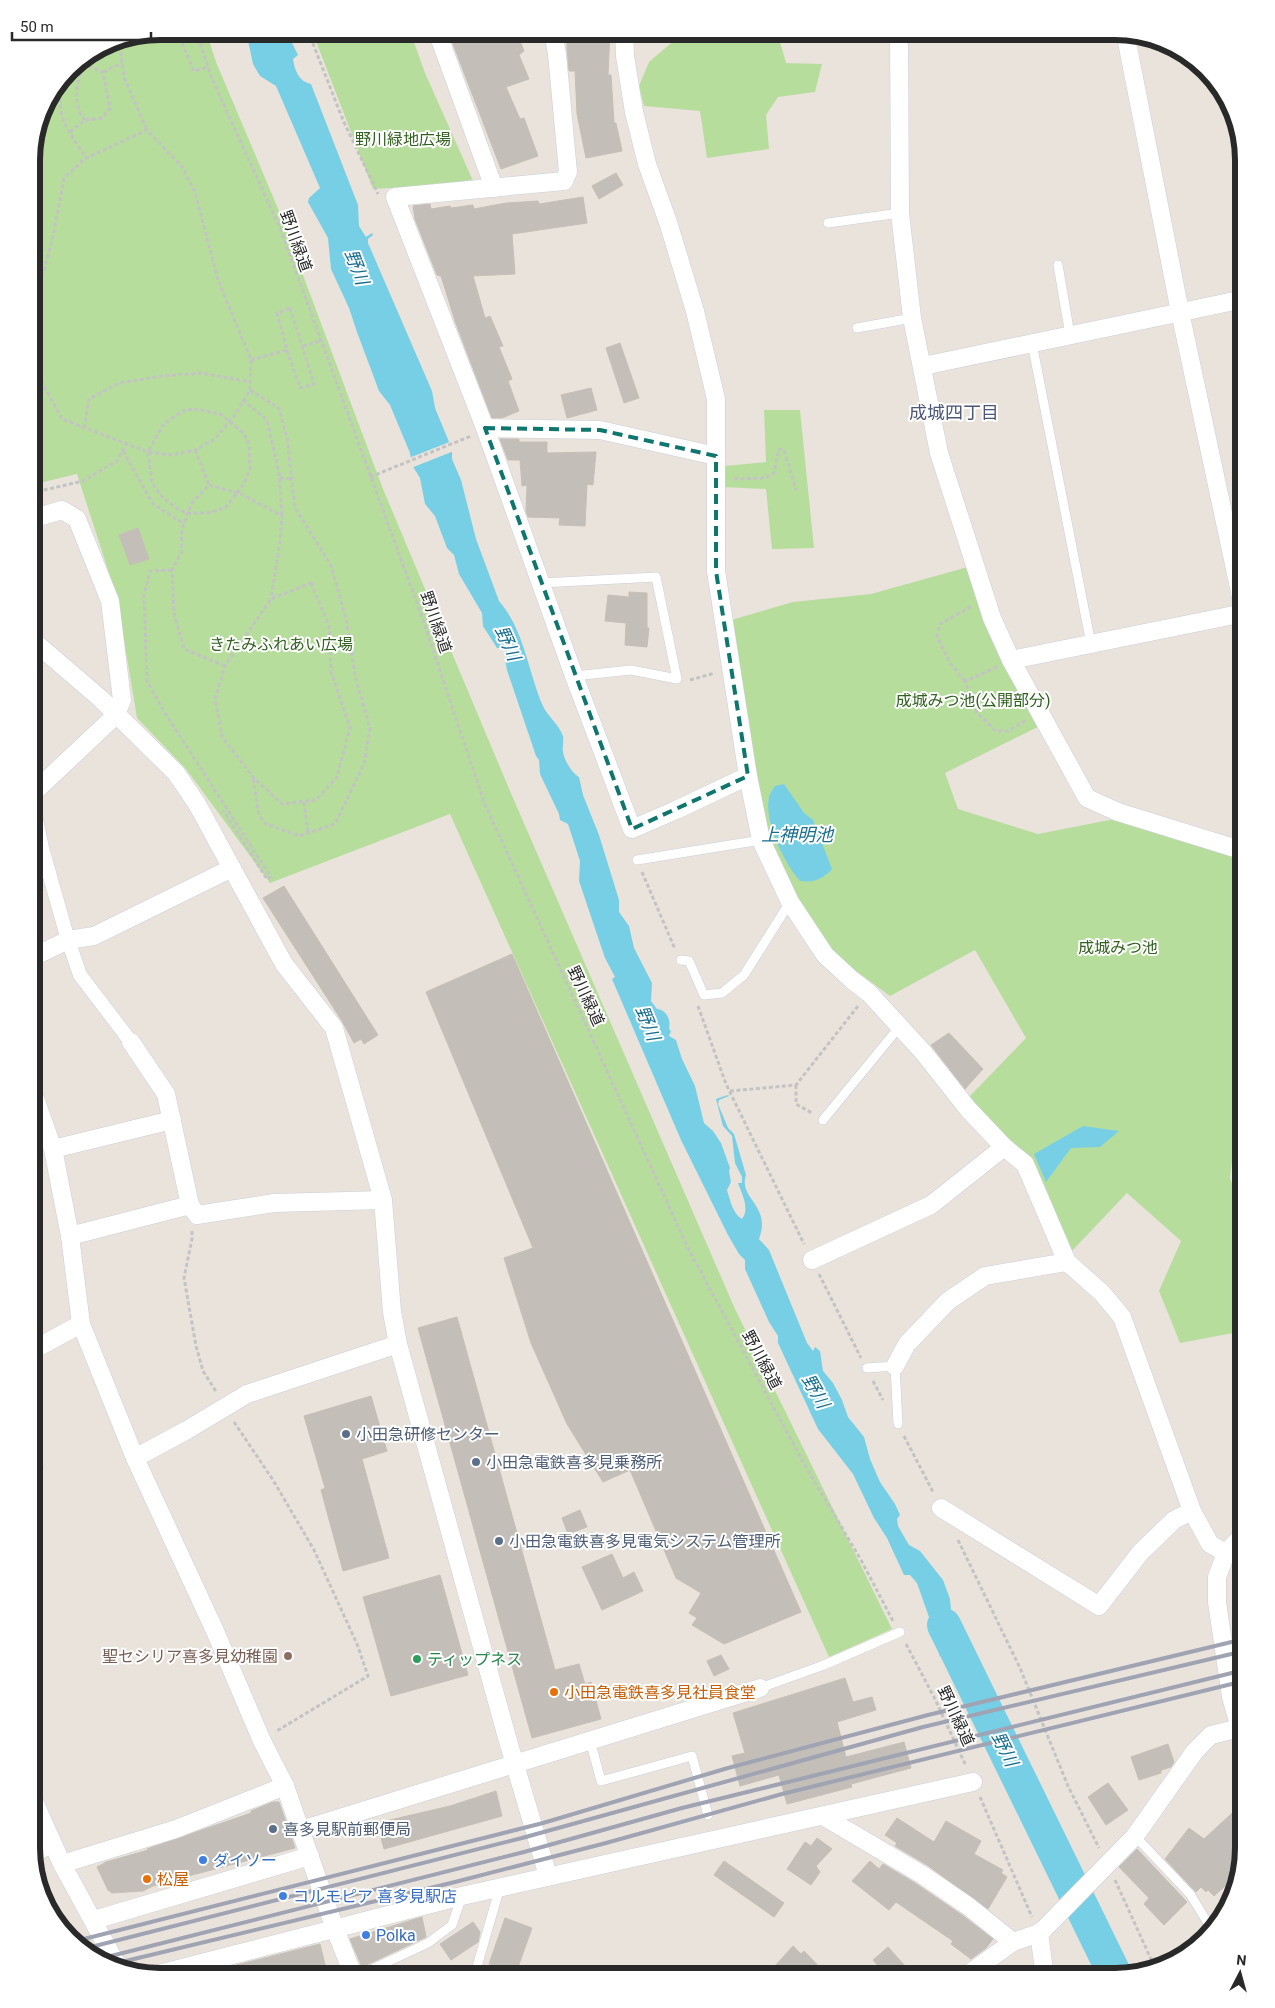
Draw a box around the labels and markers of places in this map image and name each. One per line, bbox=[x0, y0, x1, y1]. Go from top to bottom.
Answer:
place label: 小田急研修センター bbox=[356, 1425, 500, 1444]
marker: 小田急研修センター bbox=[340, 1428, 352, 1440]
place label: 小田急電鉄喜多見乗務所 bbox=[486, 1453, 662, 1472]
marker: 小田急電鉄喜多見乗務所 bbox=[470, 1456, 482, 1468]
place label: 小田急電鉄喜多見電気システム管理所 bbox=[509, 1532, 781, 1551]
marker: 小田急電鉄喜多見電気システム管理所 bbox=[493, 1535, 505, 1547]
place label: 聖セシリア喜多見幼稚園 bbox=[102, 1647, 278, 1666]
marker: 聖セシリア喜多見幼稚園 bbox=[282, 1650, 294, 1662]
place label: ティップネス bbox=[427, 1650, 522, 1669]
marker: ティップネス bbox=[411, 1653, 423, 1665]
place label: 小田急電鉄喜多見社員食堂 bbox=[564, 1683, 756, 1702]
marker: 小田急電鉄喜多見社員食堂 bbox=[548, 1686, 560, 1698]
place label: 喜多見駅前郵便局 bbox=[283, 1820, 411, 1839]
marker: 喜多見駅前郵便局 bbox=[267, 1823, 279, 1835]
place label: ダイソー bbox=[213, 1851, 277, 1870]
marker: ダイソー bbox=[197, 1854, 209, 1866]
place label: 松屋 bbox=[157, 1870, 189, 1889]
marker: 松屋 bbox=[141, 1873, 153, 1885]
place label: コルモピア 喜多見駅店 bbox=[293, 1887, 457, 1906]
marker: コルモピア 喜多見駅店 bbox=[277, 1890, 289, 1902]
place label: Polka bbox=[376, 1926, 416, 1945]
marker: Polka bbox=[360, 1929, 372, 1941]

